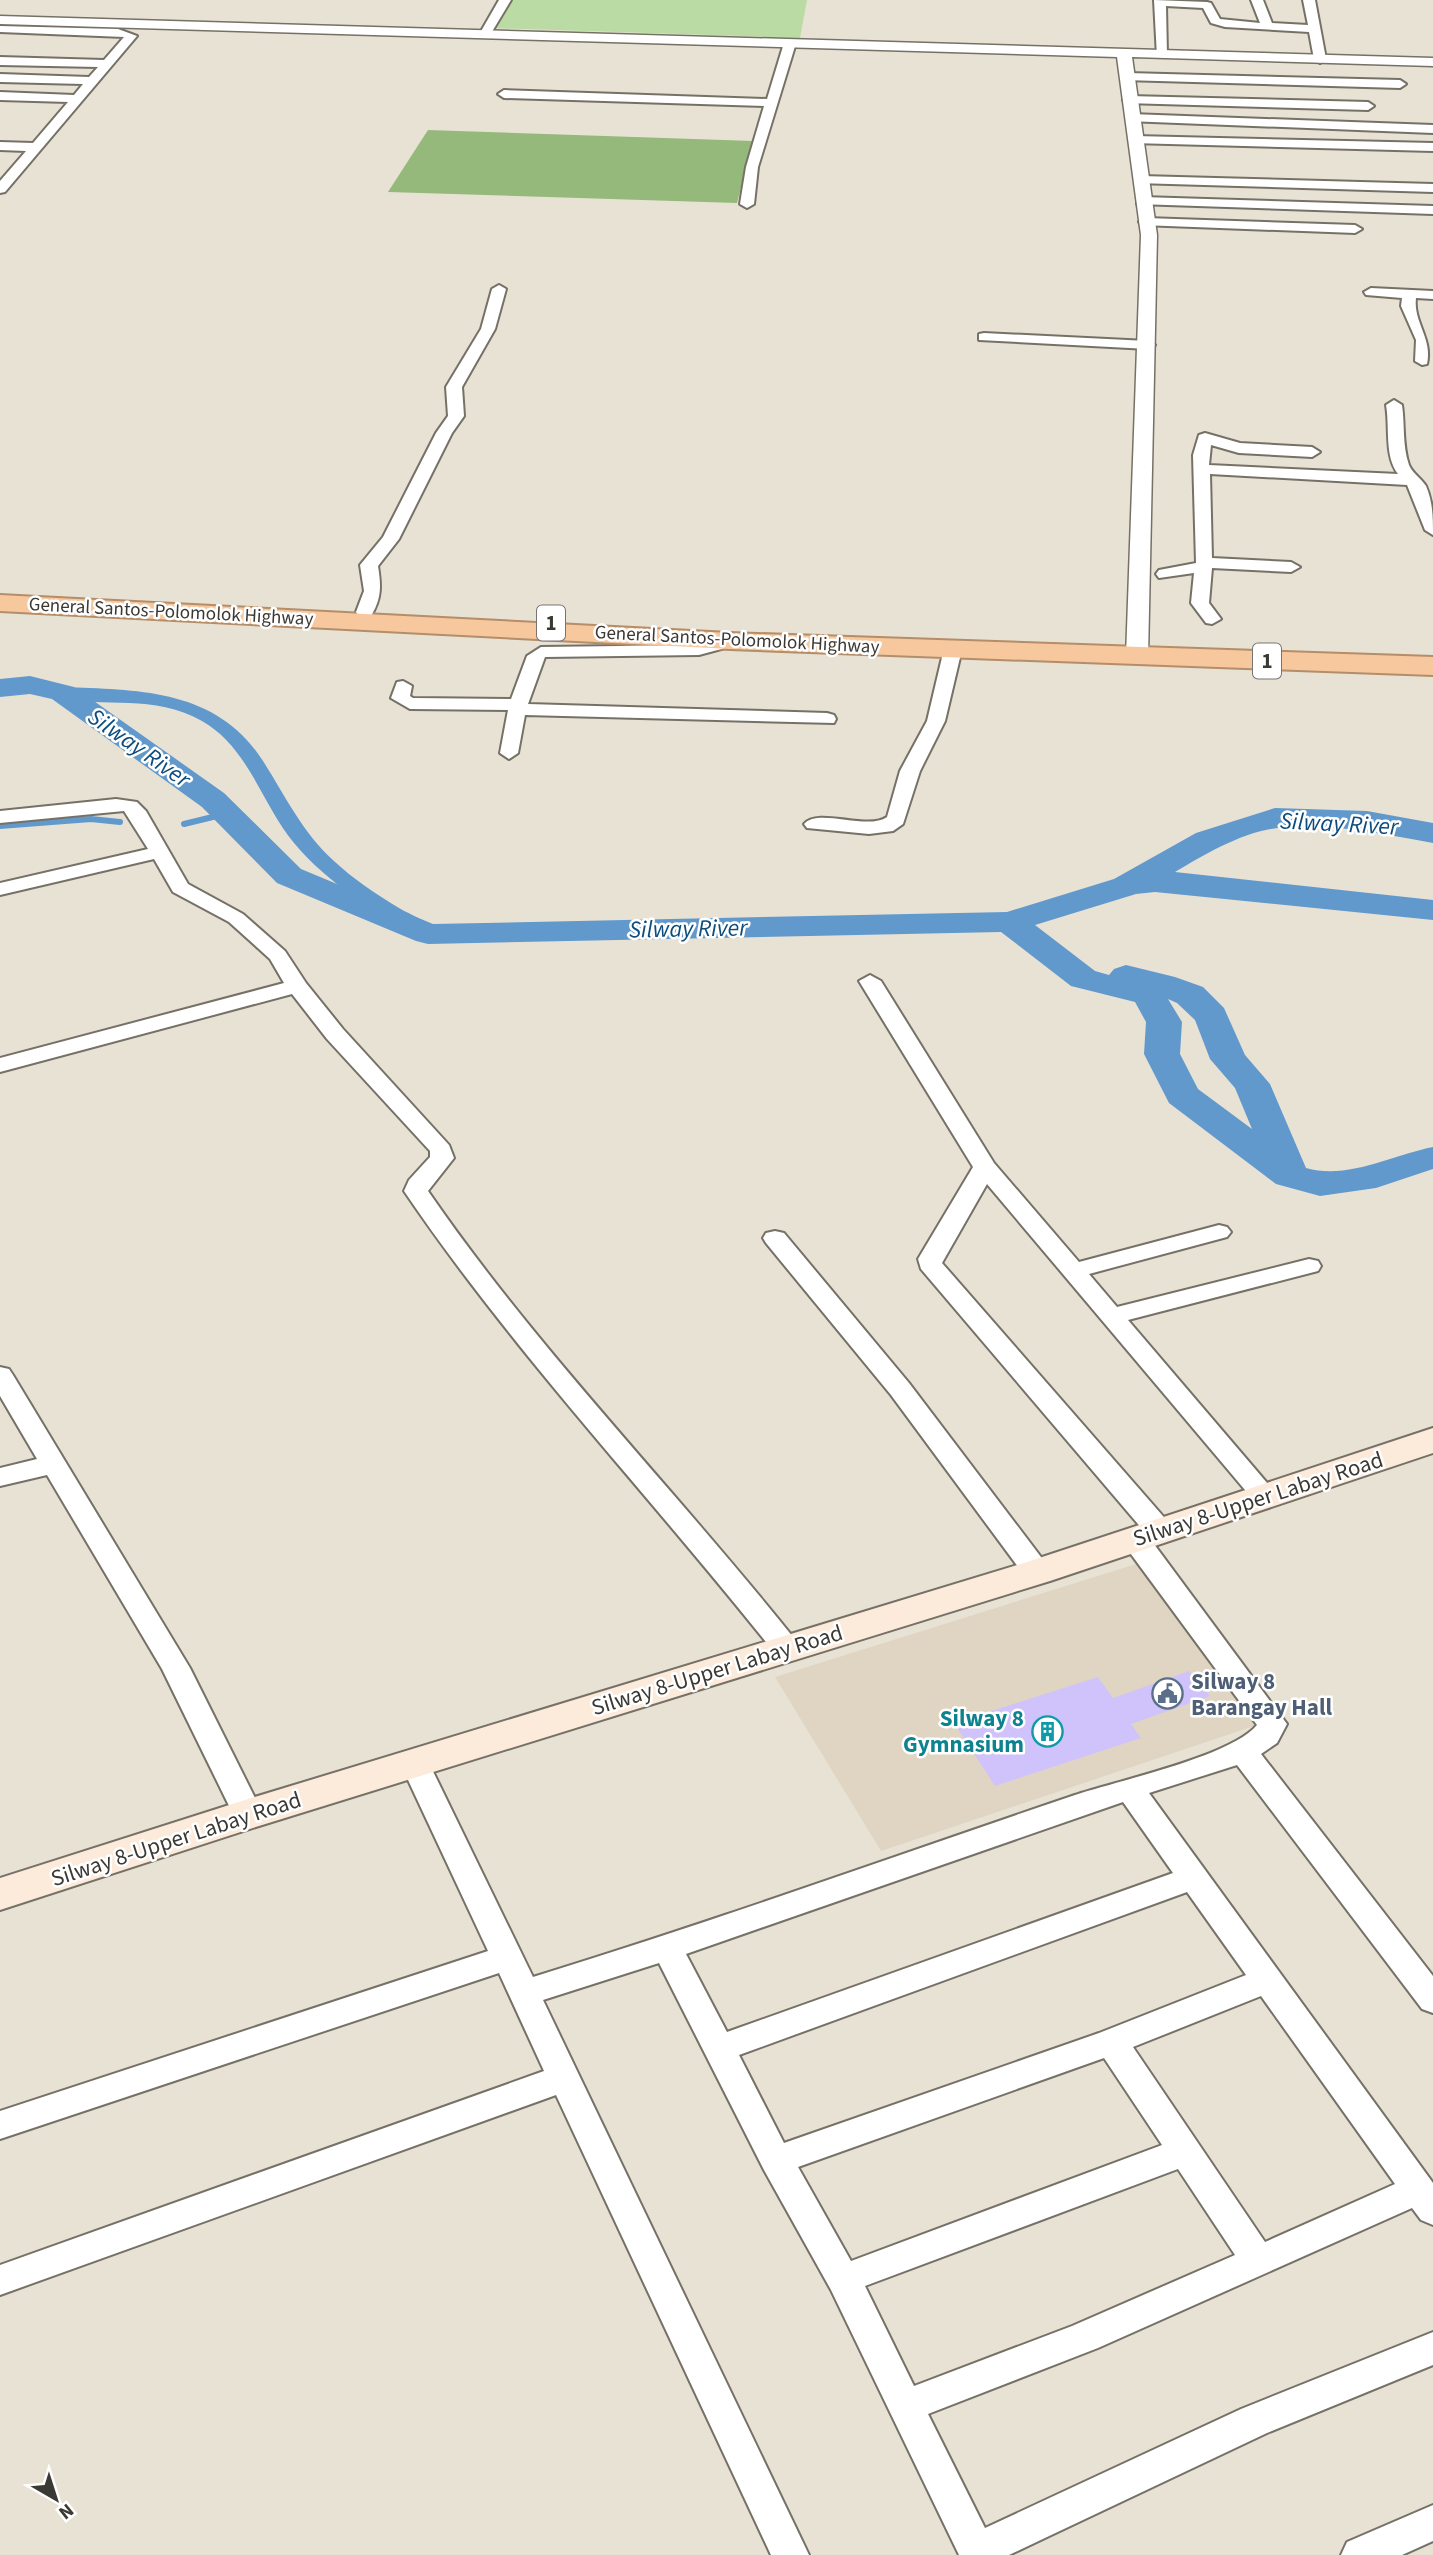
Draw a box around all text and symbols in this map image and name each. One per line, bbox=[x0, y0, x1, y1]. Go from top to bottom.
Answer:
street label: General Santos-Polomolok Highway bbox=[28, 591, 314, 633]
road number: 1 bbox=[537, 606, 565, 640]
street label: General Santos-Polomolok Highway bbox=[594, 619, 880, 661]
road number: 1 bbox=[1253, 644, 1281, 678]
water label: Silway River bbox=[80, 700, 199, 797]
water label: Silway River bbox=[1279, 803, 1401, 845]
water label: Silway River bbox=[628, 910, 749, 948]
street label: Silway 8-Upper Labay Road bbox=[1129, 1443, 1387, 1555]
street label: Silway 8-Upper Labay Road bbox=[587, 1616, 847, 1724]
place label: Silway 8 Barangay Hall bbox=[1191, 1665, 1333, 1724]
public building icon: Silway 8 Barangay Hall bbox=[1151, 1677, 1185, 1711]
place label: Silway 8 Gymnasium bbox=[903, 1702, 1024, 1761]
building icon: Silway 8 Gymnasium bbox=[1030, 1714, 1064, 1748]
street label: Silway 8-Upper Labay Road bbox=[47, 1783, 305, 1895]
north arrow bbox=[21, 2464, 91, 2534]
text: N bbox=[52, 2497, 79, 2526]

